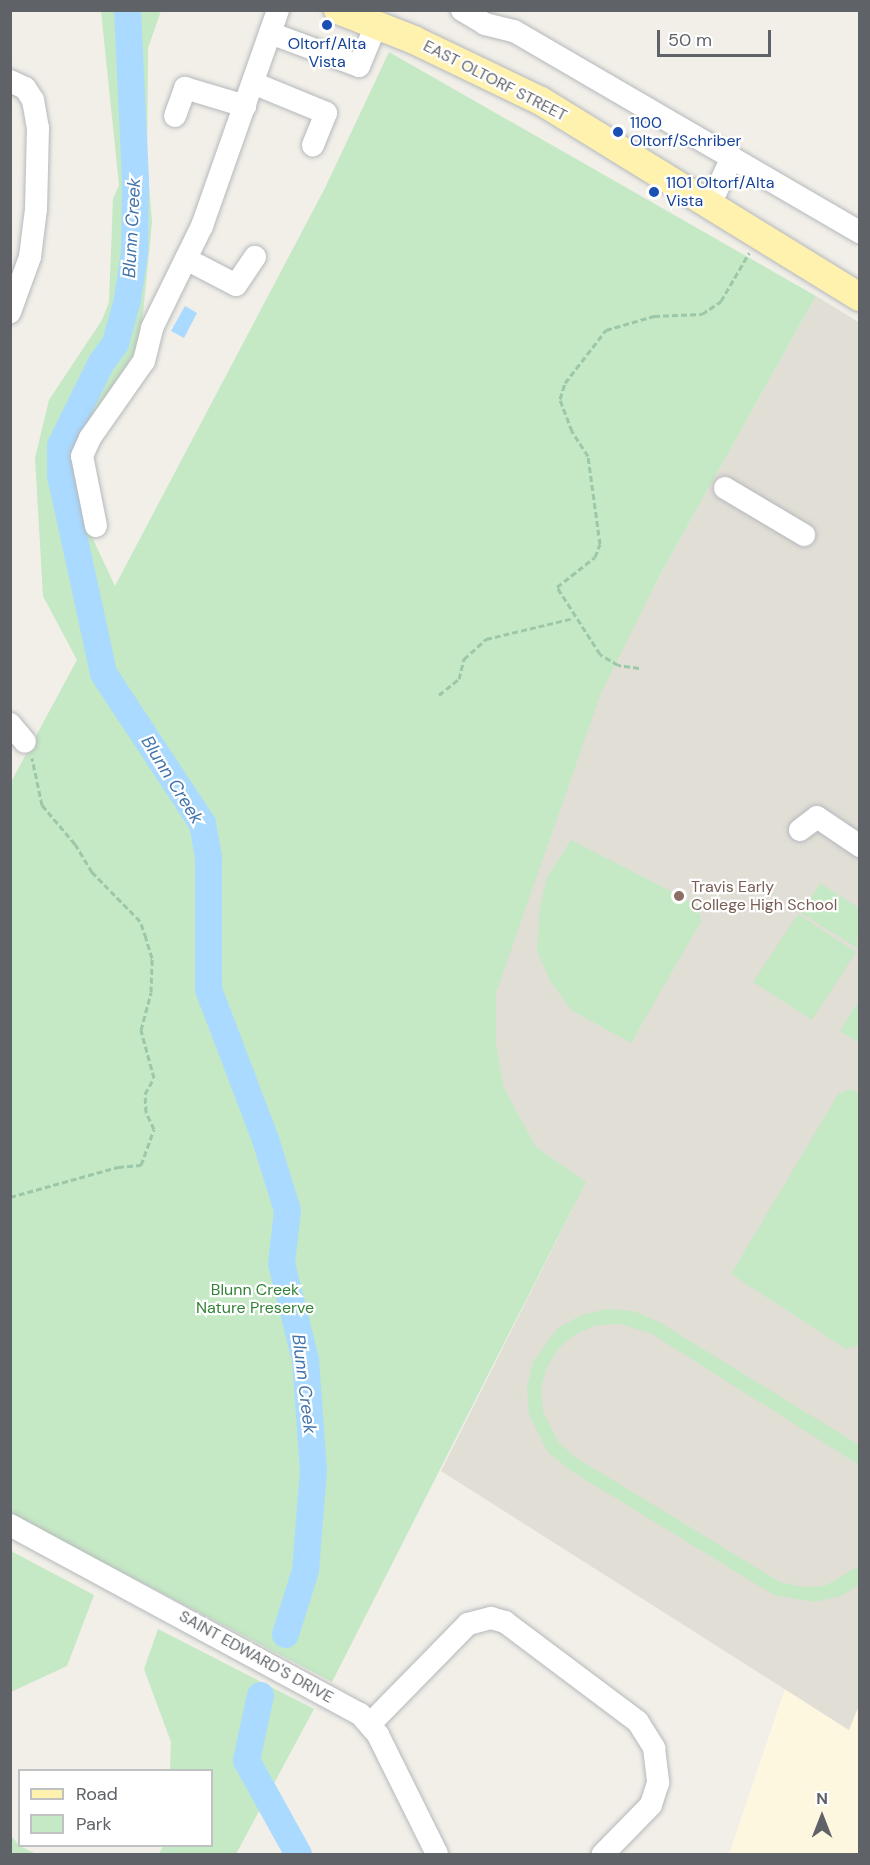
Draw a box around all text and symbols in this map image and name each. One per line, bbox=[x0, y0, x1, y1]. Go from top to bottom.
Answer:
marker: Oltorf/Alta Vista bbox=[320, 18, 334, 32]
scale bar bbox=[660, 18, 774, 56]
text: 50 m bbox=[668, 28, 712, 52]
place label: Oltorf/Alta Vista bbox=[288, 34, 366, 72]
street label: EAST OLTORF STREET bbox=[420, 36, 570, 126]
place label: 1100 Oltorf/Schriber bbox=[630, 113, 742, 151]
marker: 1100 Oltorf/Schriber bbox=[611, 125, 625, 139]
place label: 1101 Oltorf/Alta Vista bbox=[666, 173, 774, 211]
water label: Blunn Creek bbox=[119, 177, 145, 279]
marker: 1101 Oltorf/Alta Vista bbox=[647, 185, 661, 199]
water label: Blunn Creek bbox=[136, 732, 208, 828]
place label: Travis Early College High School bbox=[691, 877, 837, 915]
marker: Travis Early College High School bbox=[672, 889, 686, 903]
park label: Blunn Creek Nature Preserve bbox=[196, 1280, 314, 1318]
water label: Blunn Creek bbox=[287, 1333, 321, 1435]
street label: SAINT EDWARD'S DRIVE bbox=[176, 1607, 336, 1707]
legend bbox=[18, 1769, 213, 1847]
text: Road bbox=[76, 1782, 118, 1806]
north arrow bbox=[792, 1787, 852, 1847]
text: N bbox=[816, 1788, 828, 1809]
text: Park bbox=[76, 1812, 112, 1836]

